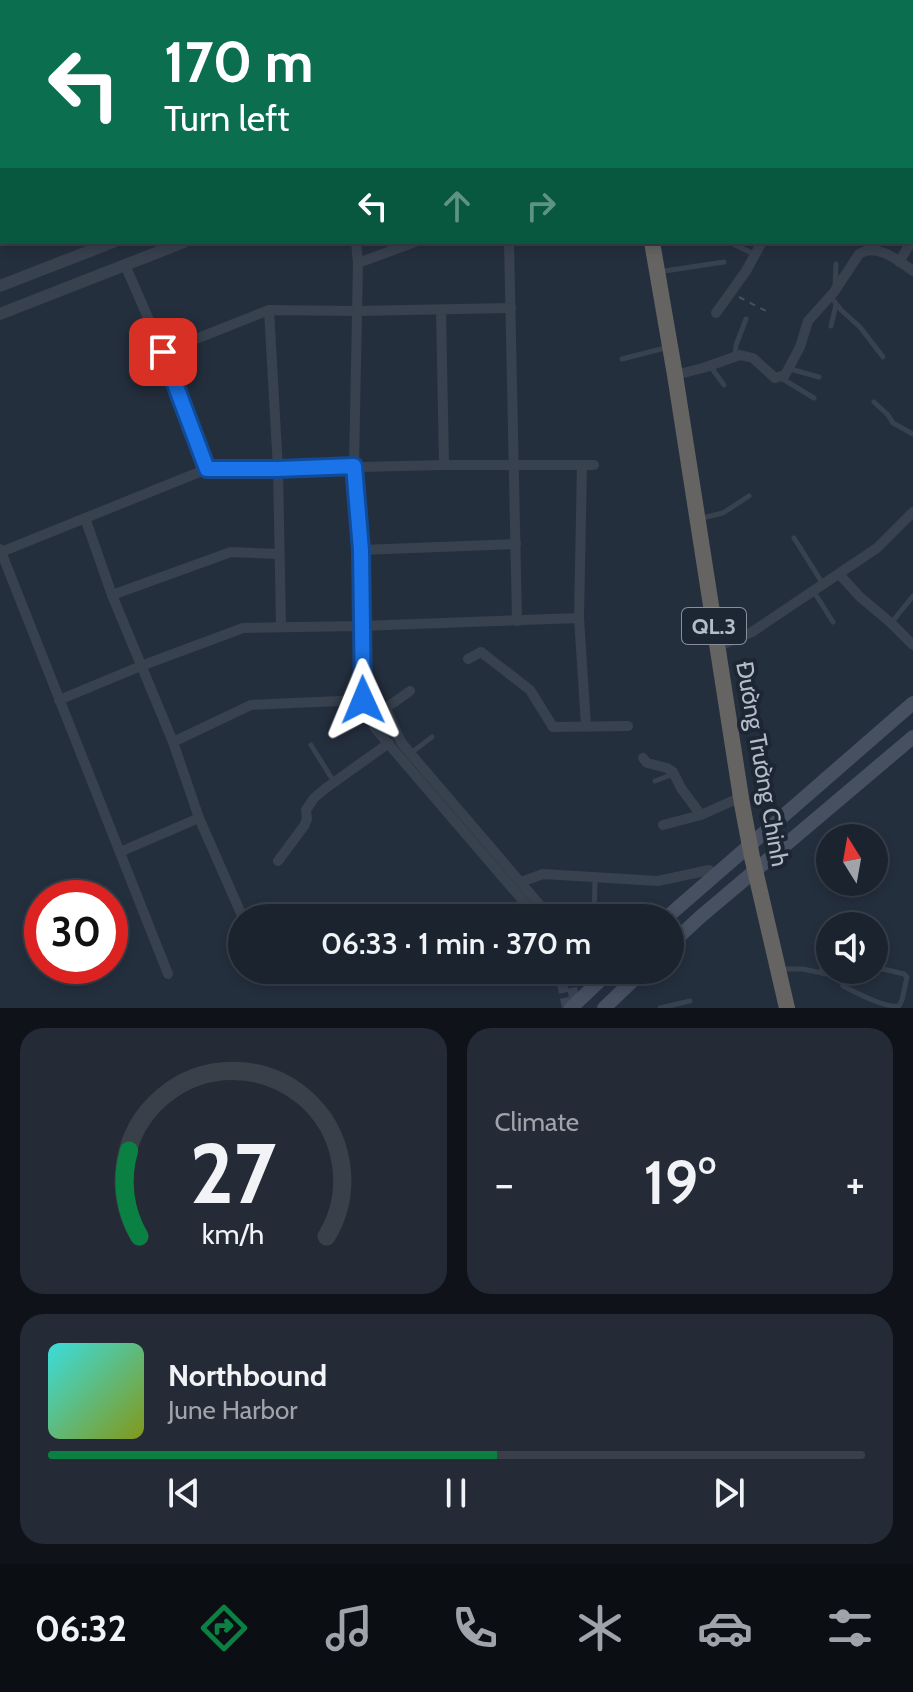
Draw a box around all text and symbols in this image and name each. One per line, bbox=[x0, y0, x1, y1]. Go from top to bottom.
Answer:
text: 170 m bbox=[164, 28, 314, 96]
icon: left bbox=[32, 32, 136, 136]
text: Turn left bbox=[164, 96, 289, 140]
icon: left bbox=[351, 184, 395, 228]
icon: ahead bbox=[435, 184, 479, 228]
icon: right bbox=[519, 184, 563, 228]
pin bbox=[129, 318, 197, 386]
icon: arrive bbox=[141, 330, 185, 374]
road number: QL.3 bbox=[682, 608, 746, 644]
position arrow bbox=[321, 658, 405, 742]
street label: Đường Trường Chinh bbox=[730, 659, 795, 869]
north arrow bbox=[816, 824, 888, 896]
map controls bbox=[816, 824, 888, 984]
speed limit sign: 30 bbox=[24, 880, 128, 984]
button: sound bbox=[816, 912, 888, 984]
text: 06:33 · 1 min · 370 m bbox=[321, 925, 591, 962]
text: Climate bbox=[495, 1106, 579, 1138]
text: 27 bbox=[190, 1123, 276, 1224]
text: 19° bbox=[644, 1146, 716, 1219]
text: − bbox=[495, 1157, 514, 1210]
text: + bbox=[846, 1157, 865, 1210]
text: km/h bbox=[202, 1216, 265, 1251]
text: Northbound bbox=[168, 1357, 327, 1394]
text: June Harbor bbox=[168, 1394, 297, 1426]
icon: previous bbox=[162, 1471, 206, 1515]
icon: pause bbox=[434, 1471, 478, 1515]
icon: next bbox=[707, 1471, 751, 1515]
icon: directions bbox=[196, 1600, 252, 1656]
icon: music bbox=[321, 1600, 377, 1656]
icon: phone bbox=[447, 1600, 503, 1656]
icon: climate bbox=[572, 1600, 628, 1656]
icon: car bbox=[697, 1600, 753, 1656]
icon: filters bbox=[822, 1600, 878, 1656]
text: 06:32 bbox=[35, 1606, 127, 1650]

